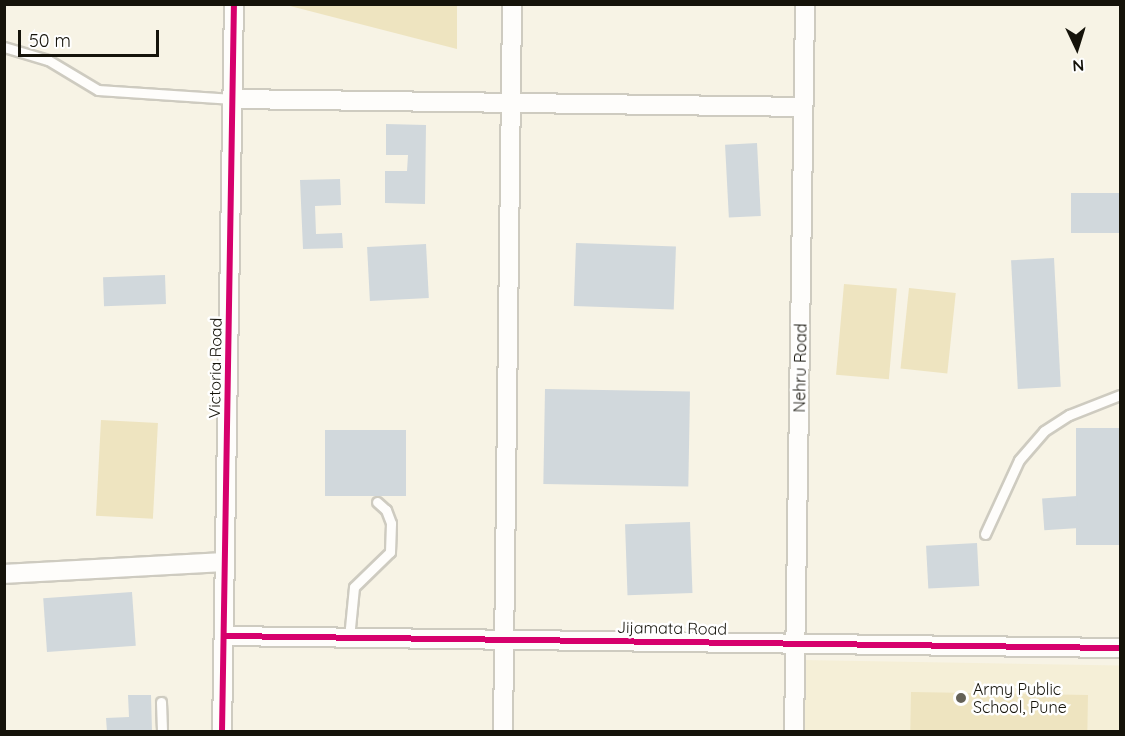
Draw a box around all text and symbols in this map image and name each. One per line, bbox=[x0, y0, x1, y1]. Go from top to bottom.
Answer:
scale bar bbox=[21, 18, 162, 56]
north arrow bbox=[1047, 18, 1107, 78]
text: 50 m bbox=[29, 29, 71, 52]
text: N bbox=[1072, 56, 1085, 76]
street label: Victoria Road bbox=[205, 317, 225, 419]
street label: Nehru Road bbox=[790, 323, 810, 413]
street label: Jijamata Road bbox=[617, 617, 727, 639]
place label: Army Public School, Pune bbox=[973, 679, 1067, 717]
marker: Army Public School, Pune bbox=[954, 691, 968, 705]

